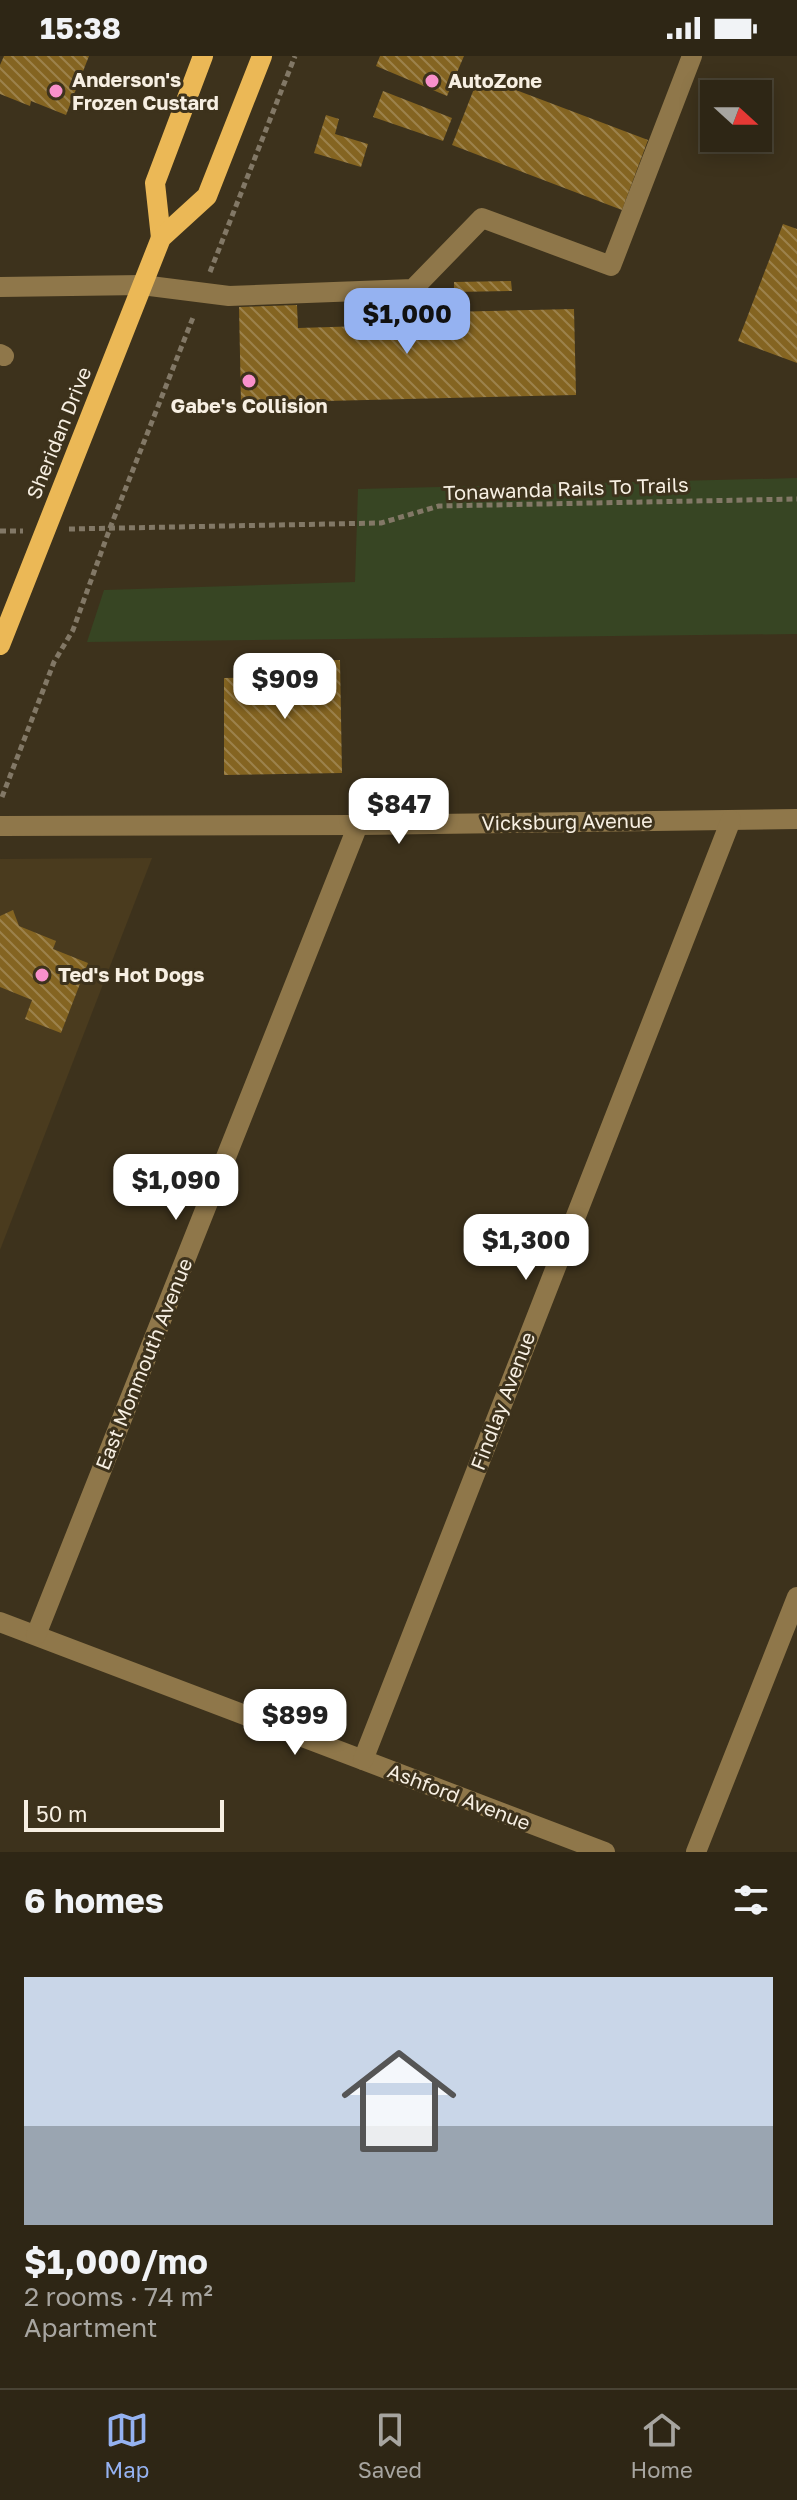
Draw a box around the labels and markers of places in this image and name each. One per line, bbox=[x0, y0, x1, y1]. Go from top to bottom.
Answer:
place label: Anderson's Frozen Custard bbox=[72, 67, 219, 114]
place label: AutoZone bbox=[448, 68, 542, 92]
marker: AutoZone bbox=[423, 72, 441, 90]
marker: Anderson's Frozen Custard bbox=[47, 82, 65, 100]
pin: $1,000 bbox=[342, 288, 472, 356]
marker: Gabe's Collision bbox=[240, 372, 258, 390]
place label: Gabe's Collision bbox=[170, 393, 328, 417]
pin: $909 bbox=[238, 653, 332, 721]
pin: $847 bbox=[352, 778, 446, 846]
place label: Ted's Hot Dogs bbox=[58, 962, 204, 986]
marker: Ted's Hot Dogs bbox=[33, 966, 51, 984]
pin: $1,090 bbox=[111, 1154, 241, 1222]
pin: $1,300 bbox=[461, 1214, 591, 1282]
pin: $899 bbox=[248, 1689, 342, 1757]

